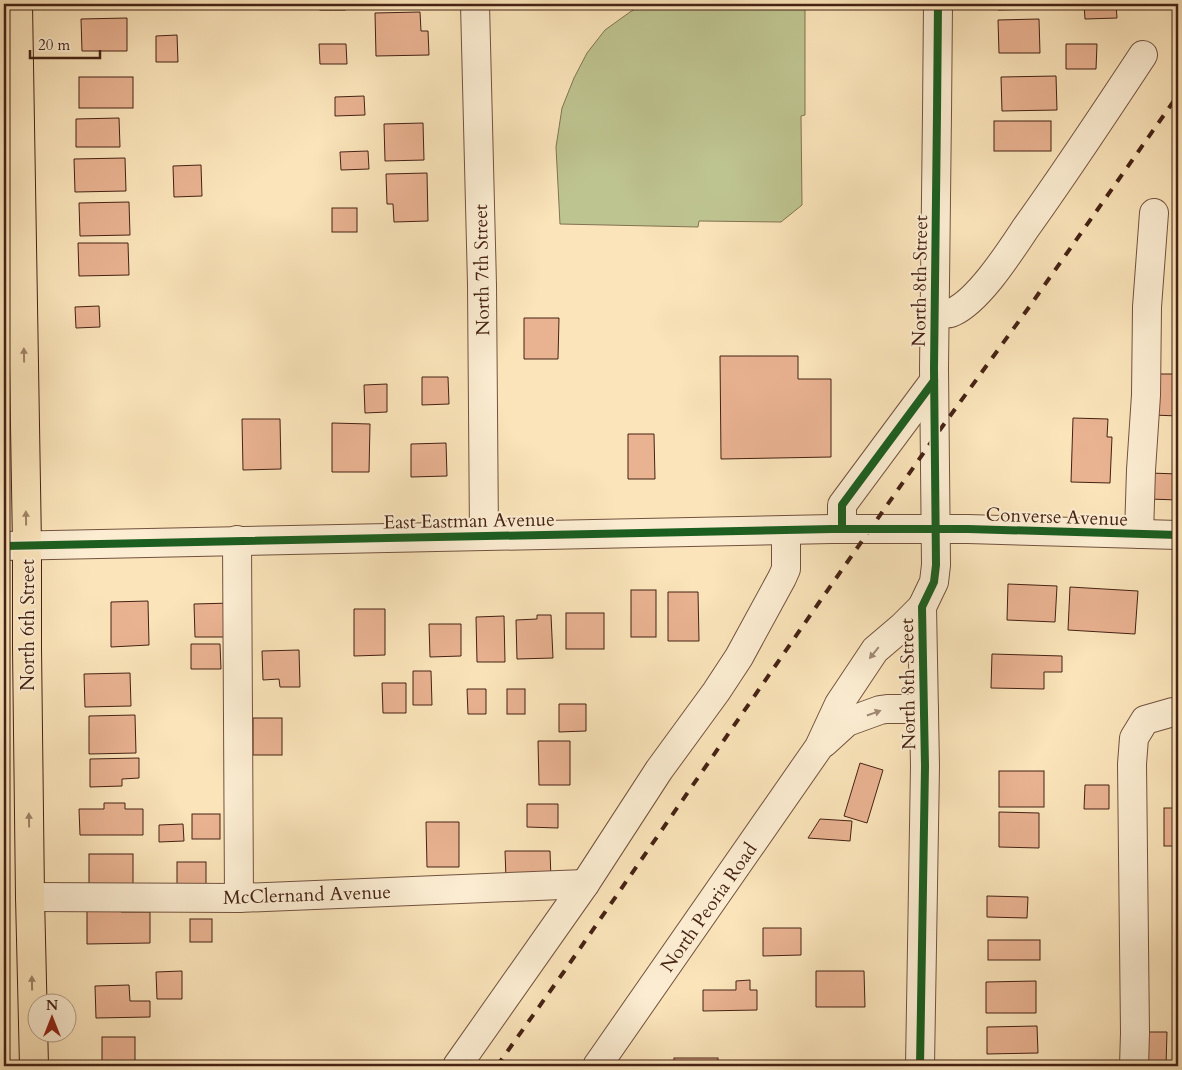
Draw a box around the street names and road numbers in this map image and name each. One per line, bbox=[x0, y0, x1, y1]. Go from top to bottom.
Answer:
street label: North 7th Street bbox=[468, 204, 496, 336]
street label: North 8th Street bbox=[906, 215, 934, 347]
street label: Converse Avenue bbox=[985, 502, 1129, 532]
street label: East Eastman Avenue bbox=[383, 507, 555, 535]
street label: North 6th Street bbox=[15, 559, 41, 691]
street label: North 8th Street bbox=[894, 618, 922, 750]
street label: North Peoria Road bbox=[654, 838, 763, 977]
street label: McClernand Avenue bbox=[223, 879, 391, 911]

